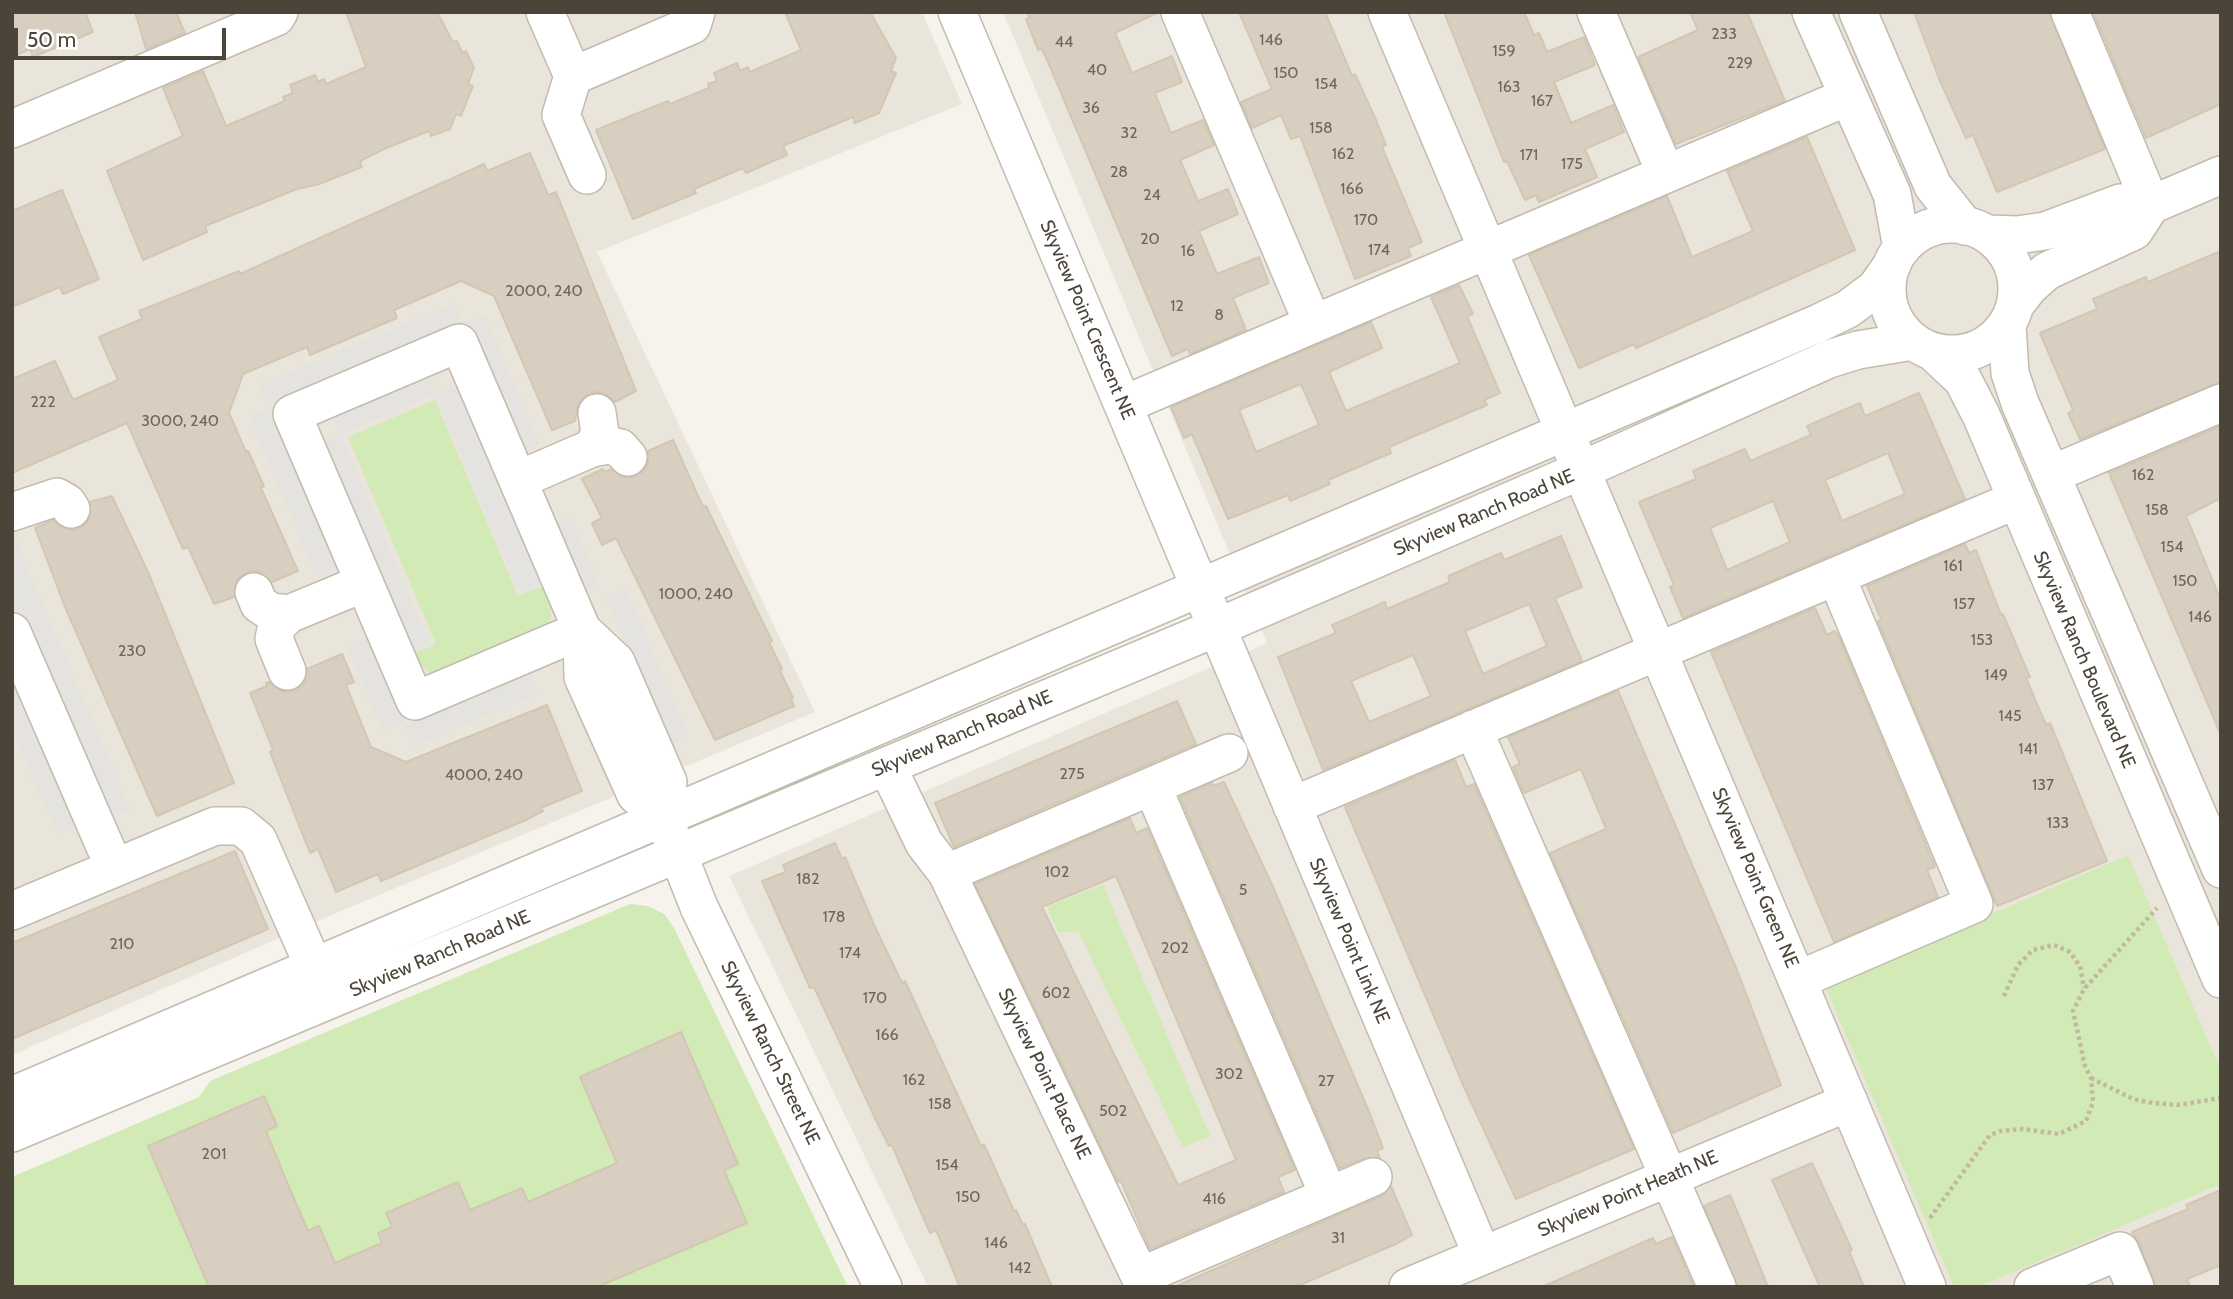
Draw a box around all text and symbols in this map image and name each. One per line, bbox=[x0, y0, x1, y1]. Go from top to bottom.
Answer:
scale bar bbox=[18, 14, 229, 58]
house number: 233 bbox=[1711, 24, 1737, 44]
text: 50 m bbox=[27, 27, 76, 52]
house number: 146 bbox=[1259, 30, 1283, 50]
house number: 44 bbox=[1055, 32, 1073, 52]
house number: 159 bbox=[1493, 41, 1515, 61]
house number: 229 bbox=[1727, 53, 1753, 73]
house number: 40 bbox=[1087, 60, 1107, 80]
house number: 150 bbox=[1273, 63, 1299, 83]
house number: 154 bbox=[1314, 74, 1338, 94]
house number: 163 bbox=[1498, 77, 1520, 97]
house number: 167 bbox=[1531, 91, 1553, 111]
house number: 36 bbox=[1082, 98, 1100, 118]
house number: 158 bbox=[1309, 118, 1333, 138]
house number: 32 bbox=[1120, 123, 1138, 143]
house number: 162 bbox=[1332, 144, 1354, 164]
house number: 171 bbox=[1520, 145, 1538, 165]
house number: 175 bbox=[1561, 154, 1583, 174]
house number: 28 bbox=[1110, 162, 1128, 182]
house number: 166 bbox=[1340, 179, 1364, 199]
house number: 24 bbox=[1143, 185, 1161, 205]
house number: 170 bbox=[1354, 210, 1378, 230]
street label: Skyview Point Crescent NE bbox=[1035, 217, 1139, 423]
house number: 20 bbox=[1140, 229, 1160, 249]
house number: 174 bbox=[1368, 240, 1390, 260]
house number: 16 bbox=[1181, 241, 1195, 261]
house number: 2000, 240 bbox=[505, 281, 583, 301]
house number: 12 bbox=[1170, 296, 1184, 316]
house number: 8 bbox=[1214, 305, 1224, 325]
house number: 222 bbox=[30, 392, 56, 412]
house number: 3000, 240 bbox=[141, 411, 219, 431]
street label: Skyview Ranch Road NE bbox=[1390, 465, 1578, 561]
house number: 162 bbox=[2132, 465, 2154, 485]
house number: 158 bbox=[2145, 500, 2169, 520]
house number: 154 bbox=[2160, 537, 2184, 557]
street label: Skyview Ranch Boulevard NE bbox=[2028, 548, 2140, 772]
house number: 161 bbox=[1943, 556, 1963, 576]
house number: 150 bbox=[2172, 571, 2198, 591]
house number: 1000, 240 bbox=[659, 584, 733, 604]
house number: 157 bbox=[1953, 594, 1975, 614]
house number: 146 bbox=[2188, 607, 2212, 627]
house number: 153 bbox=[1971, 630, 1993, 650]
house number: 230 bbox=[118, 641, 146, 661]
house number: 149 bbox=[1984, 665, 2008, 685]
street label: Skyview Ranch Road NE bbox=[868, 686, 1056, 782]
house number: 145 bbox=[1998, 706, 2022, 726]
house number: 141 bbox=[2018, 739, 2038, 759]
house number: 275 bbox=[1059, 764, 1085, 784]
house number: 4000, 240 bbox=[445, 765, 523, 785]
house number: 137 bbox=[2032, 775, 2054, 795]
street label: Skyview Point Green NE bbox=[1707, 785, 1803, 971]
house number: 133 bbox=[2047, 813, 2069, 833]
street label: Skyview Point Link NE bbox=[1304, 855, 1394, 1027]
house number: 102 bbox=[1045, 862, 1069, 882]
house number: 182 bbox=[796, 869, 820, 889]
house number: 5 bbox=[1239, 880, 1247, 900]
street label: Skyview Ranch Road NE bbox=[346, 906, 534, 1002]
house number: 178 bbox=[823, 907, 845, 927]
house number: 210 bbox=[110, 934, 134, 954]
house number: 202 bbox=[1161, 938, 1189, 958]
house number: 174 bbox=[839, 943, 861, 963]
street label: Skyview Ranch Street NE bbox=[716, 957, 824, 1149]
house number: 602 bbox=[1042, 983, 1070, 1003]
street label: Skyview Point Place NE bbox=[993, 985, 1095, 1163]
house number: 170 bbox=[863, 988, 887, 1008]
house number: 166 bbox=[875, 1025, 899, 1045]
house number: 302 bbox=[1215, 1064, 1243, 1084]
house number: 162 bbox=[903, 1070, 925, 1090]
house number: 27 bbox=[1318, 1071, 1334, 1091]
house number: 158 bbox=[928, 1094, 952, 1114]
house number: 502 bbox=[1099, 1101, 1127, 1121]
house number: 201 bbox=[202, 1144, 226, 1164]
street label: Skyview Point Heath NE bbox=[1535, 1146, 1721, 1242]
house number: 154 bbox=[935, 1155, 959, 1175]
house number: 150 bbox=[955, 1187, 981, 1207]
house number: 416 bbox=[1202, 1189, 1226, 1209]
house number: 31 bbox=[1331, 1228, 1345, 1248]
house number: 146 bbox=[984, 1233, 1008, 1253]
house number: 142 bbox=[1009, 1258, 1031, 1278]

